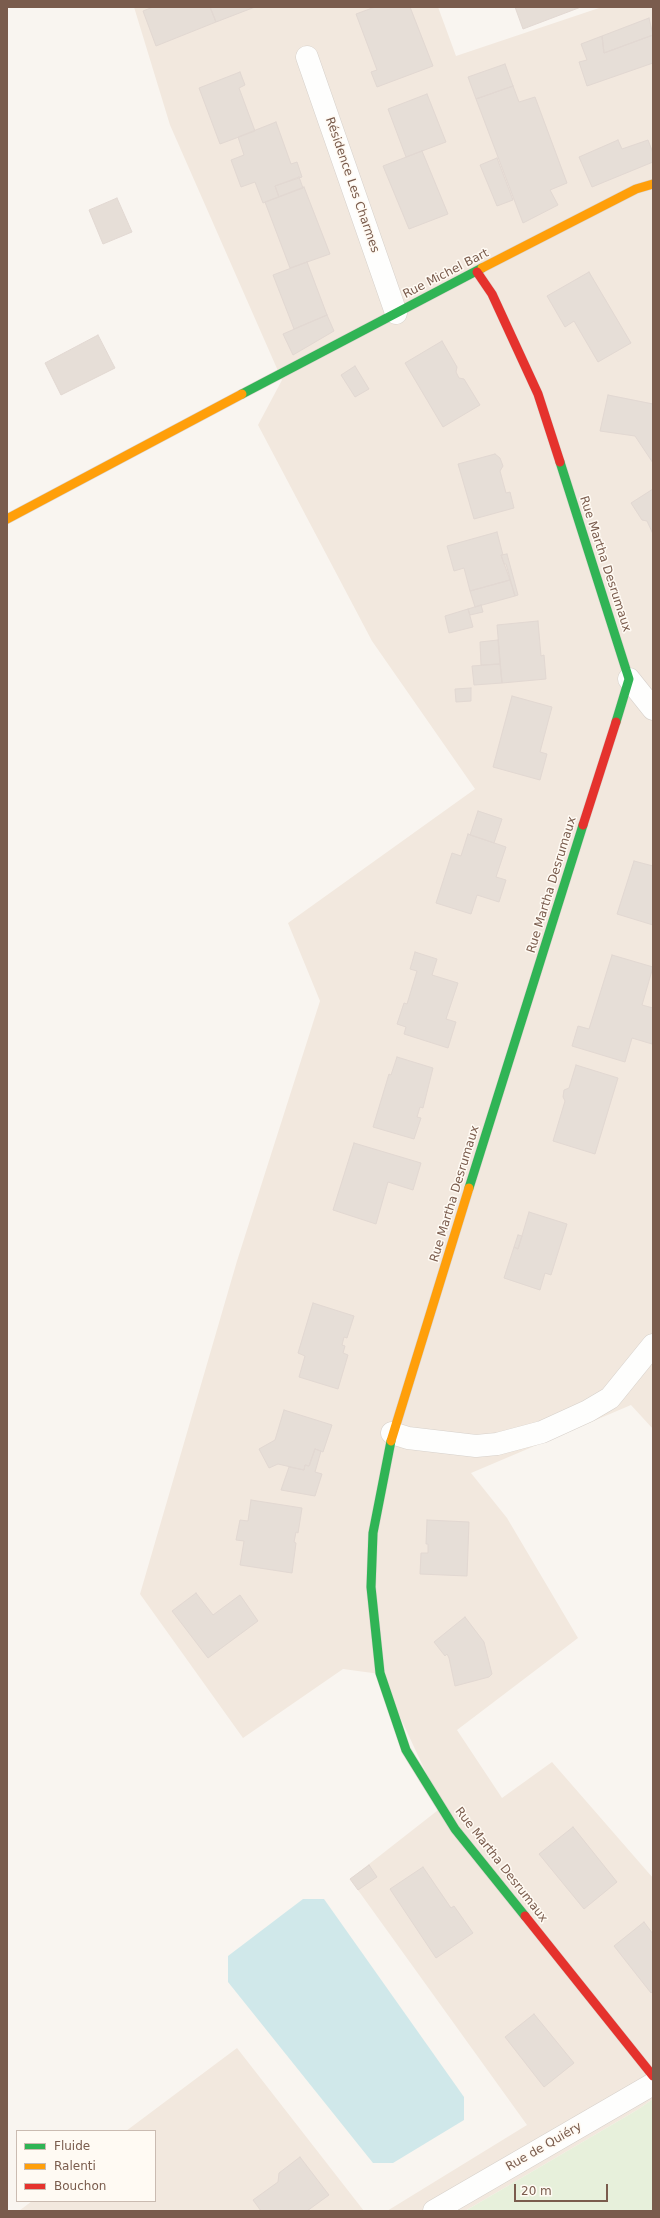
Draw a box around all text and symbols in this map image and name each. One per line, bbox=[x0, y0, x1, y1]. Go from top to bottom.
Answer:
street label: Résidence Les Charmes bbox=[322, 115, 382, 255]
street label: Rue Michel Bart bbox=[401, 246, 491, 302]
street label: Rue Martha Desrumaux bbox=[576, 494, 634, 634]
street label: Rue Martha Desrumaux bbox=[524, 815, 580, 955]
street label: Rue Martha Desrumaux bbox=[427, 1124, 483, 1264]
street label: Rue Martha Desrumaux bbox=[452, 1805, 550, 1925]
street label: Rue de Quiéry bbox=[503, 2119, 585, 2175]
legend bbox=[16, 2130, 156, 2202]
text: Fluide bbox=[54, 2139, 90, 2153]
text: Ralenti bbox=[54, 2159, 96, 2173]
scale bar bbox=[516, 2176, 610, 2202]
text: Bouchon bbox=[54, 2179, 106, 2193]
text: 20 m bbox=[521, 2184, 552, 2198]

